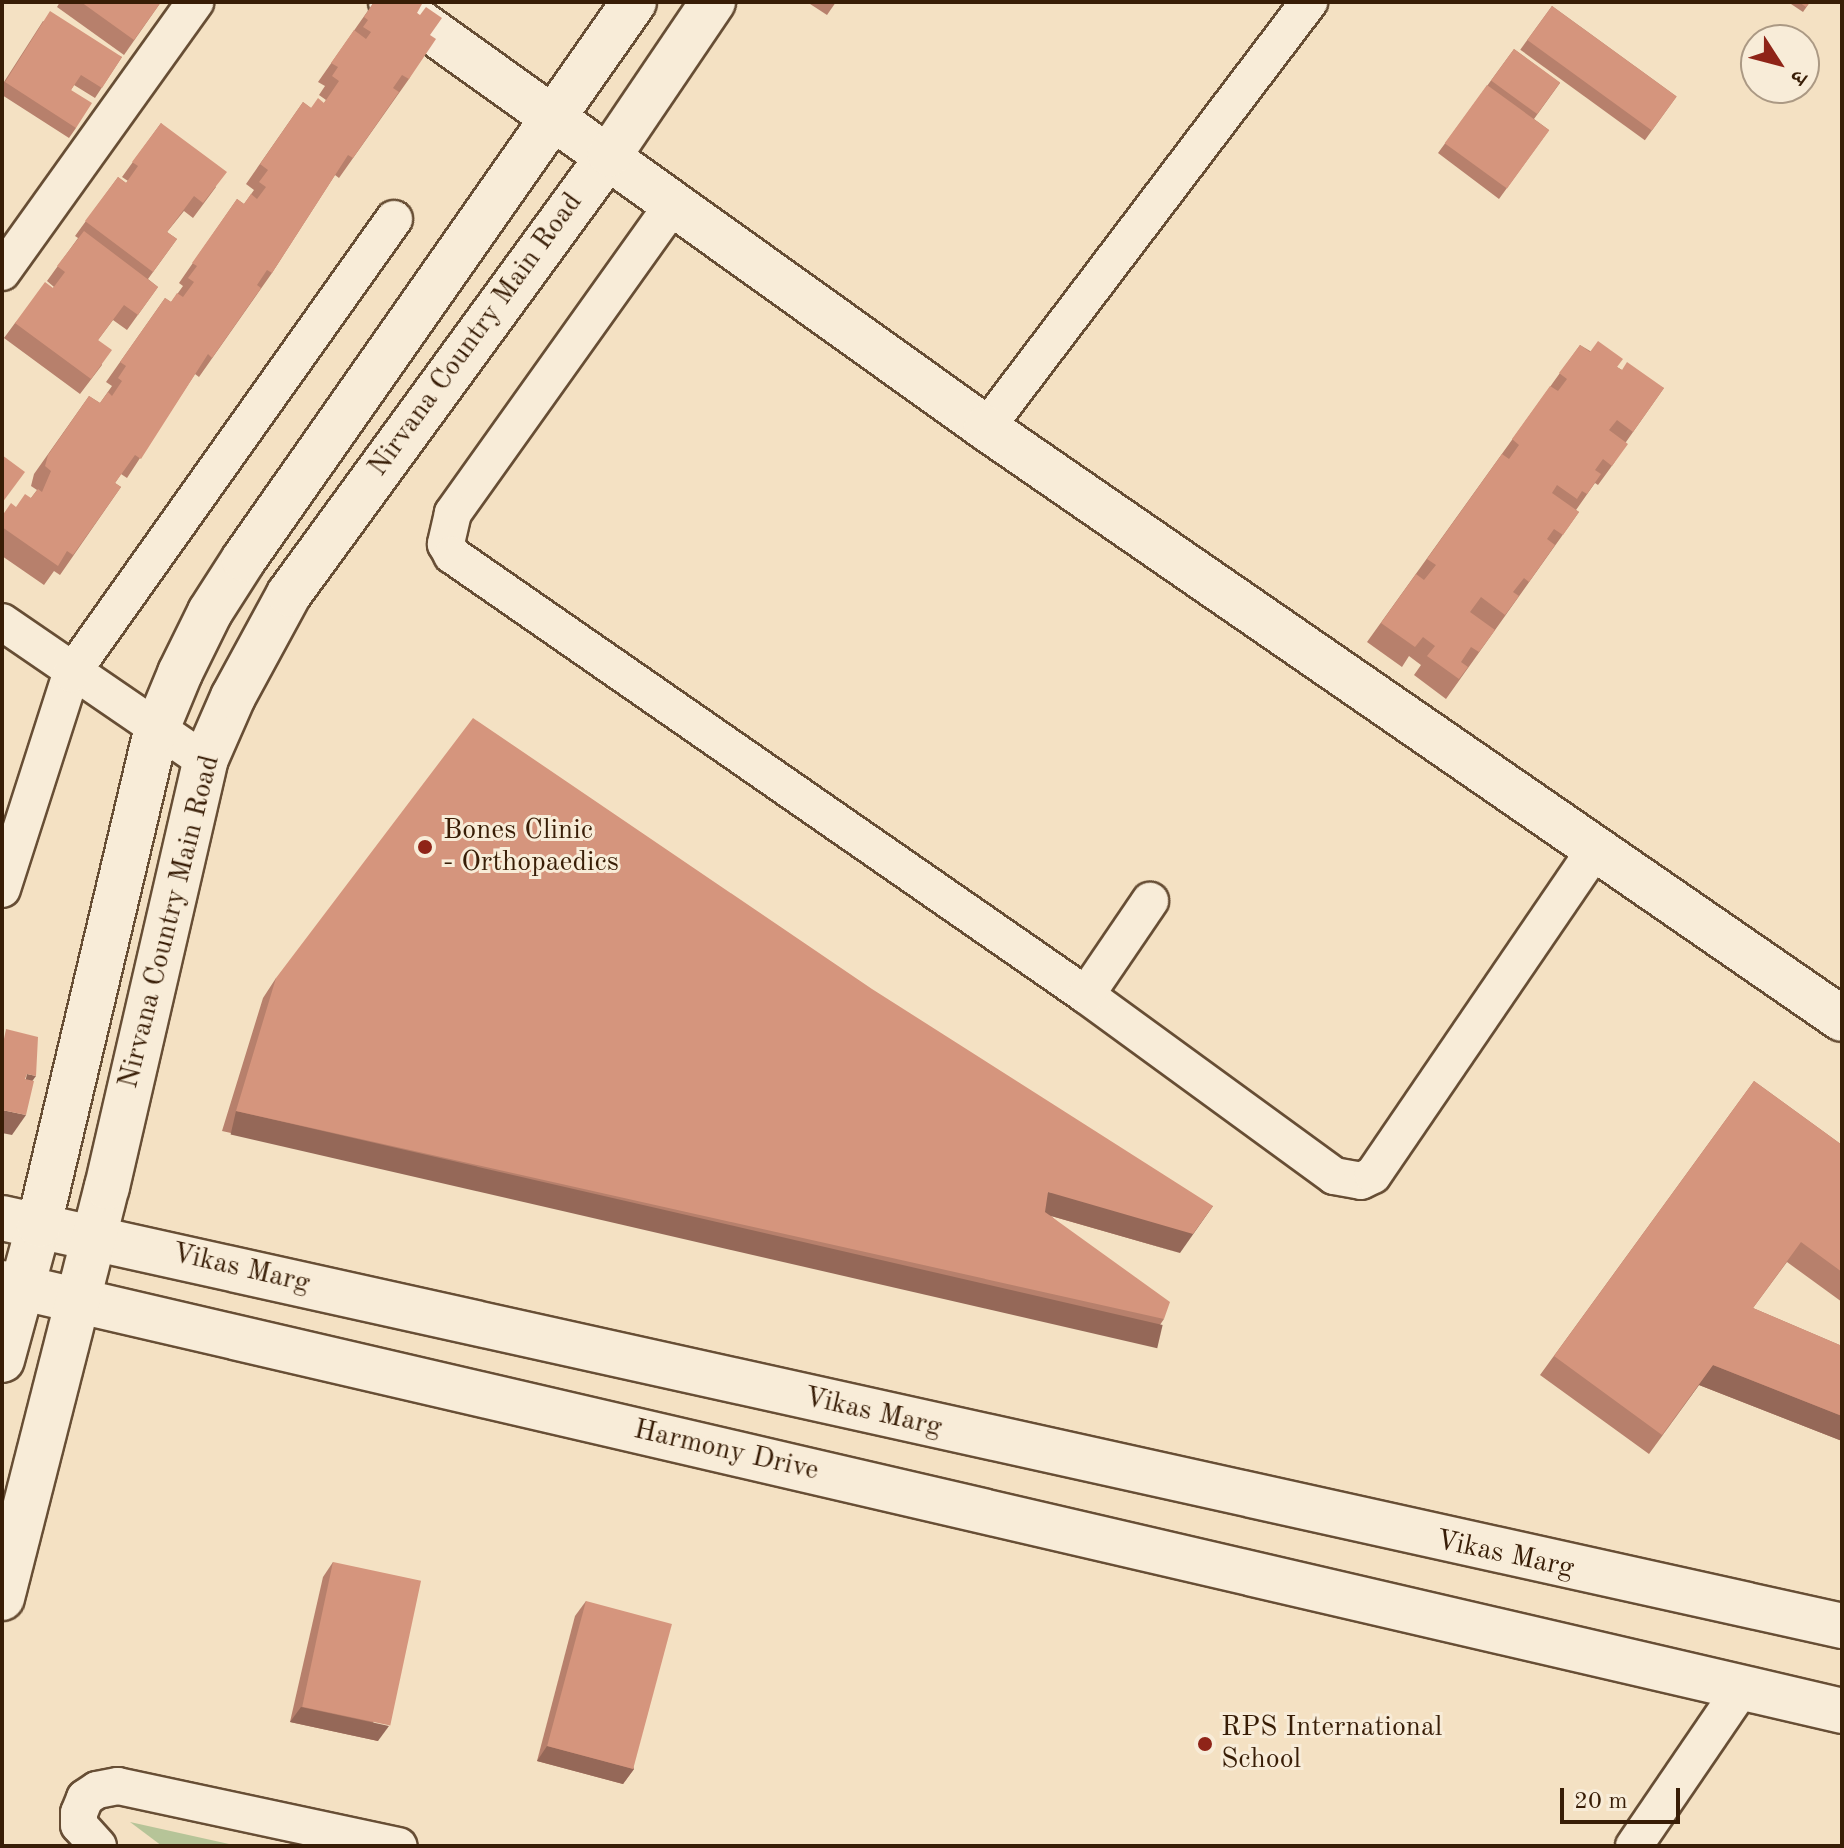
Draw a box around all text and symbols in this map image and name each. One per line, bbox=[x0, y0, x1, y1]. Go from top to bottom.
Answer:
north arrow bbox=[1740, 24, 1820, 104]
text: उ bbox=[1786, 66, 1810, 88]
street label: Nirvana Country Main Road bbox=[362, 187, 590, 483]
street label: Nirvana Country Main Road bbox=[112, 752, 228, 1092]
place label: Bones Clinic - Orthopaedics bbox=[443, 814, 619, 880]
marker: Bones Clinic - Orthopaedics bbox=[414, 836, 436, 858]
street label: Vikas Marg bbox=[169, 1237, 313, 1301]
street label: Vikas Marg bbox=[801, 1381, 945, 1445]
street label: Harmony Drive bbox=[630, 1413, 822, 1489]
street label: Vikas Marg bbox=[1433, 1524, 1577, 1586]
place label: RPS International School bbox=[1221, 1711, 1442, 1777]
marker: RPS International School bbox=[1196, 1735, 1214, 1753]
scale bar bbox=[1564, 1772, 1684, 1822]
text: 20 m bbox=[1574, 1790, 1628, 1814]

